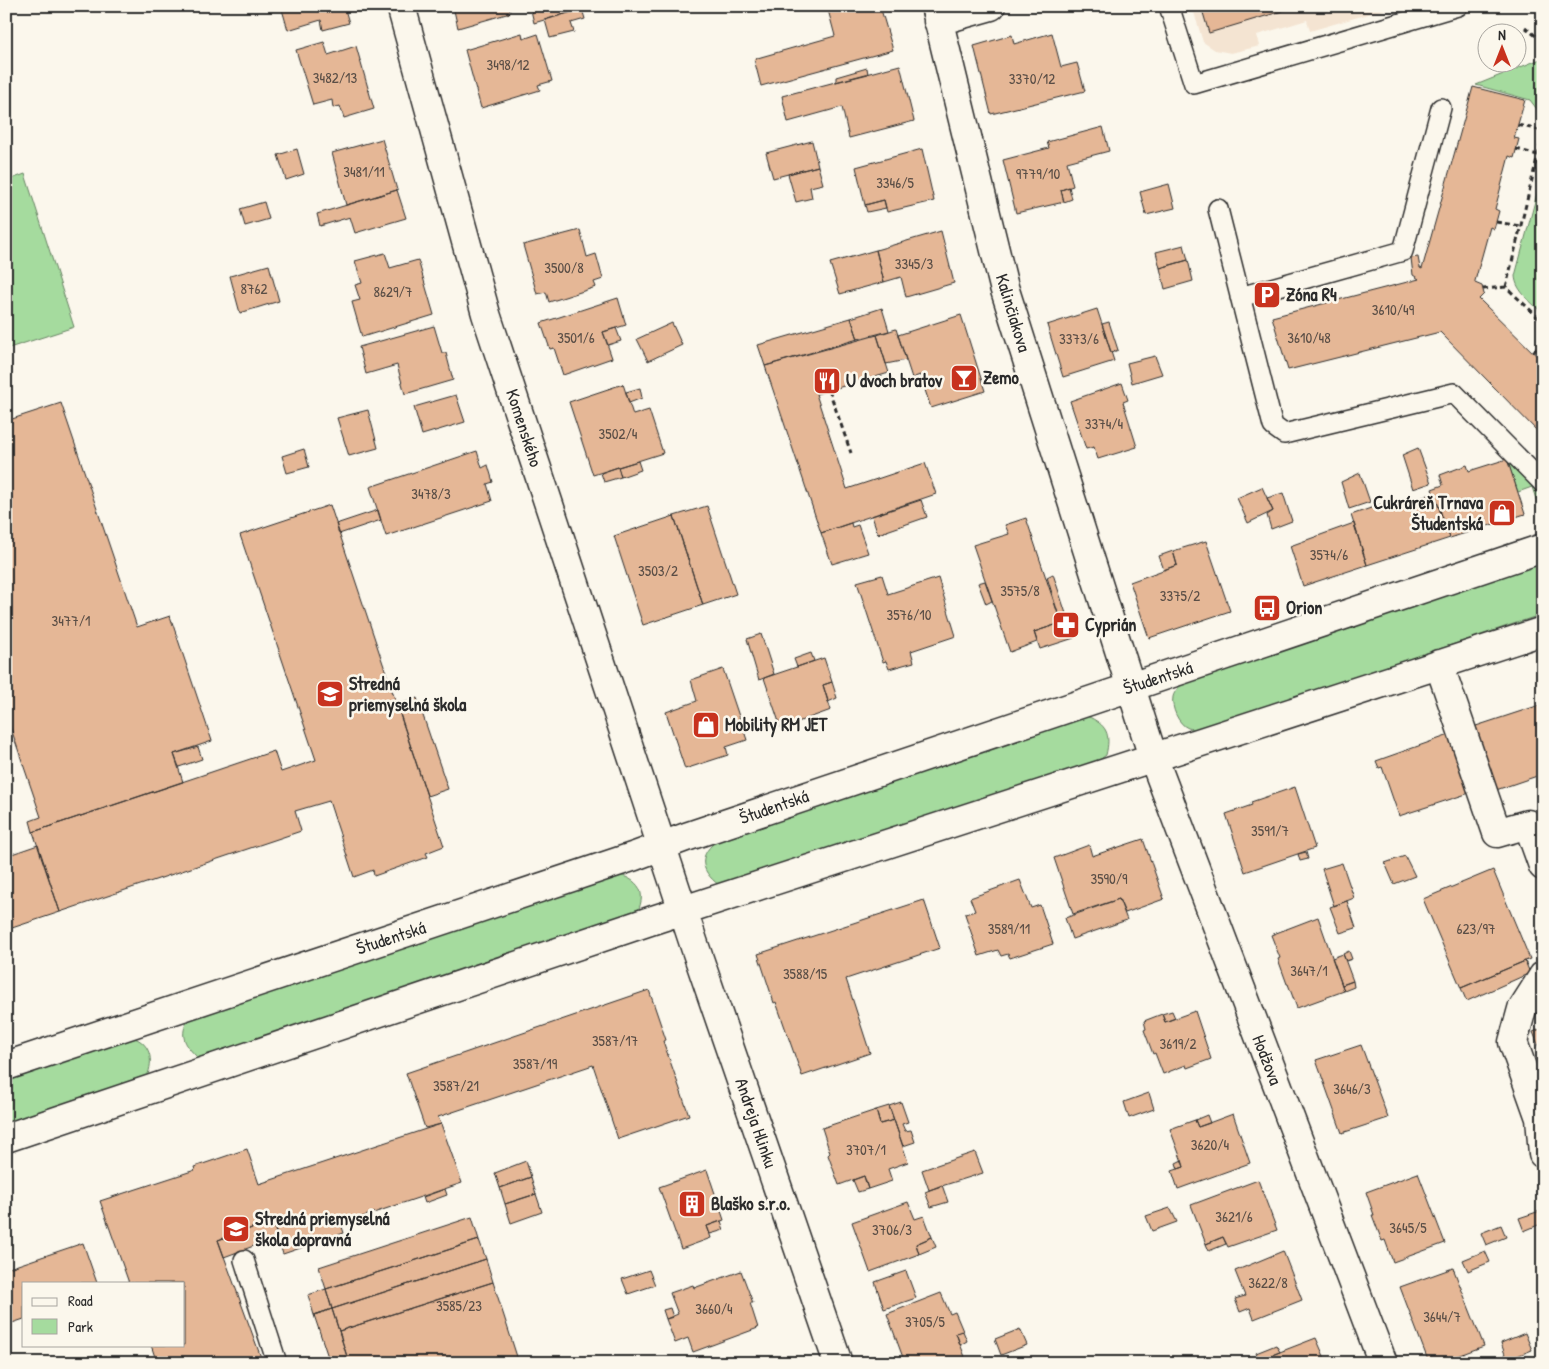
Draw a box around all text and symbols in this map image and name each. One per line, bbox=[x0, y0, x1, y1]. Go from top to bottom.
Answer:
north arrow bbox=[1476, 22, 1526, 72]
text: N bbox=[1498, 25, 1506, 44]
house number: 3498/12 bbox=[486, 54, 530, 75]
house number: 3482/13 bbox=[313, 67, 357, 88]
house number: 3370/12 bbox=[1009, 68, 1055, 89]
house number: 3481/11 bbox=[343, 161, 385, 182]
house number: 9779/10 bbox=[1016, 163, 1060, 184]
house number: 3346/5 bbox=[876, 172, 915, 193]
house number: 3345/3 bbox=[895, 253, 934, 274]
house number: 3500/8 bbox=[544, 257, 584, 278]
street label: Kalinčiakova bbox=[990, 271, 1037, 355]
house number: 8762 bbox=[241, 278, 267, 299]
parking icon: Zóna R4 bbox=[1252, 280, 1282, 310]
house number: 8629/7 bbox=[374, 281, 412, 302]
place label: Zóna R4 bbox=[1286, 282, 1337, 307]
house number: 3610/49 bbox=[1372, 299, 1415, 320]
house number: 3501/6 bbox=[557, 327, 595, 348]
house number: 3610/48 bbox=[1287, 327, 1331, 348]
house number: 3373/6 bbox=[1059, 328, 1099, 349]
bar icon: Zemo bbox=[949, 363, 979, 393]
place label: Zemo bbox=[983, 365, 1020, 390]
restaurant icon: U dvoch bratov bbox=[812, 366, 842, 396]
place label: U dvoch bratov bbox=[846, 368, 943, 393]
street label: Komenského bbox=[500, 386, 549, 470]
house number: 3374/4 bbox=[1085, 413, 1124, 434]
house number: 3502/4 bbox=[599, 423, 638, 444]
house number: 3478/3 bbox=[411, 483, 451, 504]
place label: Cukráreň Trnava Študentská bbox=[1373, 490, 1484, 536]
shop icon: Cukráreň Trnava Študentská bbox=[1487, 498, 1517, 528]
house number: 3574/6 bbox=[1310, 544, 1348, 565]
house number: 3503/2 bbox=[638, 560, 678, 581]
house number: 3575/8 bbox=[1000, 580, 1040, 601]
house number: 3375/2 bbox=[1160, 585, 1200, 606]
bus stop icon: Orion bbox=[1252, 593, 1282, 623]
place label: Orion bbox=[1286, 595, 1322, 620]
house number: 3576/10 bbox=[887, 604, 932, 625]
house number: 3477/1 bbox=[52, 610, 91, 631]
pharmacy icon: Cyprián bbox=[1051, 610, 1081, 640]
place label: Cyprián bbox=[1085, 612, 1136, 638]
street label: Študentská bbox=[1120, 655, 1196, 700]
place label: Stredná priemyselná škola bbox=[349, 671, 467, 718]
school or university icon: Stredná priemyselná škola bbox=[315, 679, 345, 709]
shop icon: Mobility RM JET bbox=[691, 710, 721, 740]
place label: Mobility RM JET bbox=[725, 712, 828, 738]
street label: Študentská bbox=[736, 783, 812, 830]
house number: 3591/7 bbox=[1251, 820, 1289, 841]
house number: 3590/9 bbox=[1090, 868, 1128, 889]
street label: Študentská bbox=[353, 915, 429, 960]
house number: 3589/11 bbox=[988, 918, 1030, 939]
house number: 623/97 bbox=[1456, 918, 1496, 939]
house number: 3647/1 bbox=[1290, 960, 1328, 981]
house number: 3588/15 bbox=[783, 963, 828, 984]
house number: 3587/17 bbox=[592, 1030, 638, 1051]
street label: Hodžova bbox=[1246, 1031, 1288, 1089]
house number: 3619/2 bbox=[1159, 1033, 1197, 1054]
house number: 3587/19 bbox=[513, 1053, 558, 1074]
house number: 3587/21 bbox=[433, 1075, 479, 1096]
street label: Andreja Hlinku bbox=[729, 1075, 784, 1171]
house number: 3646/3 bbox=[1333, 1078, 1371, 1099]
house number: 3620/4 bbox=[1191, 1134, 1230, 1155]
house number: 3707/1 bbox=[846, 1139, 886, 1160]
building icon: Blaško s.r.o. bbox=[677, 1189, 707, 1219]
place label: Blaško s.r.o. bbox=[711, 1191, 791, 1216]
place label: Stredná priemyselná škola dopravná bbox=[255, 1206, 391, 1253]
house number: 3621/6 bbox=[1215, 1206, 1253, 1227]
school or university icon: Stredná priemyselná škola dopravná bbox=[221, 1214, 251, 1244]
house number: 3645/5 bbox=[1389, 1217, 1427, 1238]
house number: 3706/3 bbox=[872, 1219, 912, 1240]
house number: 3622/8 bbox=[1248, 1272, 1288, 1293]
legend bbox=[22, 1282, 185, 1346]
text: Road bbox=[68, 1290, 93, 1311]
house number: 3585/23 bbox=[436, 1295, 482, 1316]
house number: 3660/4 bbox=[695, 1298, 733, 1319]
house number: 3644/7 bbox=[1423, 1306, 1461, 1327]
house number: 3705/5 bbox=[905, 1311, 946, 1332]
text: Park bbox=[68, 1316, 93, 1337]

